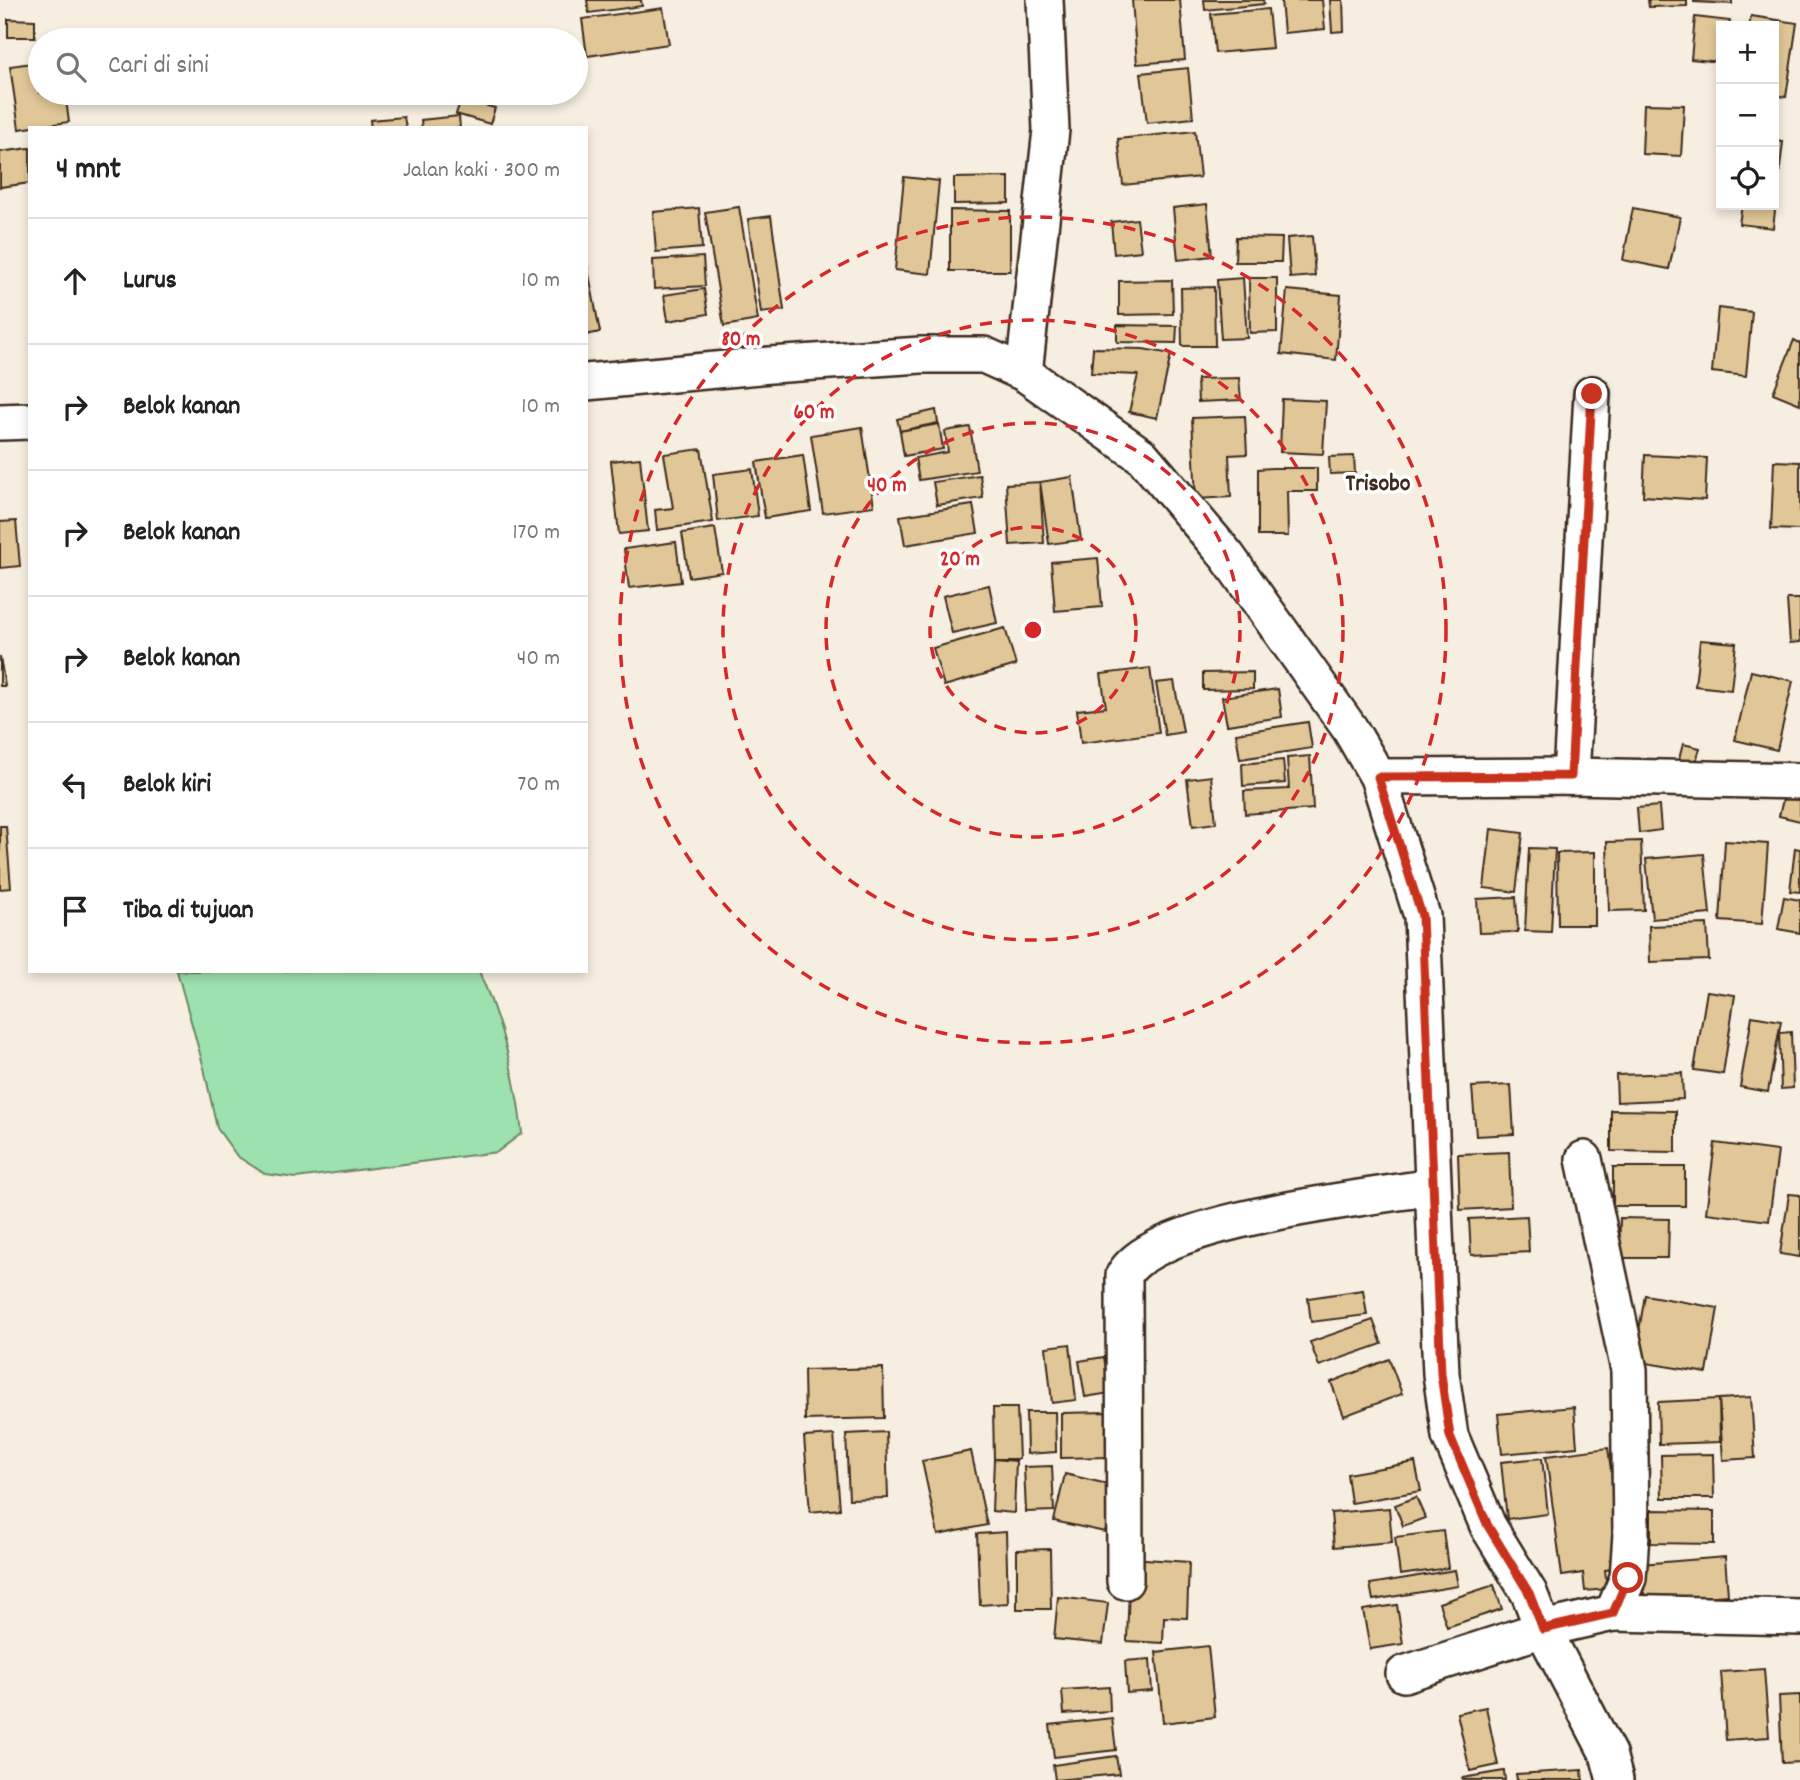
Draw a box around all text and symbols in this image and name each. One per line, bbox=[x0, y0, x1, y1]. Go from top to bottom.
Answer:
map controls bbox=[1716, 21, 1779, 210]
button: + bbox=[1716, 21, 1779, 84]
search box bbox=[28, 28, 588, 105]
icon: search bbox=[52, 48, 90, 86]
text: Cari di sini bbox=[108, 48, 209, 85]
button: − bbox=[1716, 84, 1779, 147]
button: locate bbox=[1716, 147, 1779, 210]
text: 4 mnt bbox=[56, 150, 121, 193]
text: Jalan kaki · 300 m bbox=[403, 155, 560, 188]
icon: ahead bbox=[56, 262, 94, 300]
text: Lurus bbox=[123, 263, 177, 300]
text: 10 m bbox=[521, 265, 560, 298]
text: 80 m bbox=[721, 326, 761, 356]
route end bbox=[1576, 378, 1607, 409]
icon: right bbox=[56, 388, 94, 426]
text: Belok kanan bbox=[123, 389, 240, 426]
text: 10 m bbox=[521, 391, 560, 424]
text: 60 m bbox=[794, 399, 834, 429]
district label: Trisobo bbox=[1346, 468, 1411, 502]
text: 40 m bbox=[867, 472, 907, 502]
icon: right bbox=[56, 514, 94, 552]
text: Belok kanan bbox=[123, 515, 240, 552]
text: 170 m bbox=[513, 517, 560, 550]
text: 20 m bbox=[940, 546, 980, 576]
centre of rings bbox=[1021, 618, 1045, 642]
icon: right bbox=[56, 640, 94, 678]
text: Belok kanan bbox=[123, 641, 240, 678]
text: 40 m bbox=[517, 643, 560, 676]
icon: left bbox=[56, 766, 94, 804]
text: Belok kiri bbox=[123, 767, 211, 804]
text: 70 m bbox=[518, 769, 560, 802]
icon: arrive bbox=[56, 892, 94, 930]
text: Tiba di tujuan bbox=[123, 893, 254, 930]
route start bbox=[1612, 1562, 1643, 1593]

